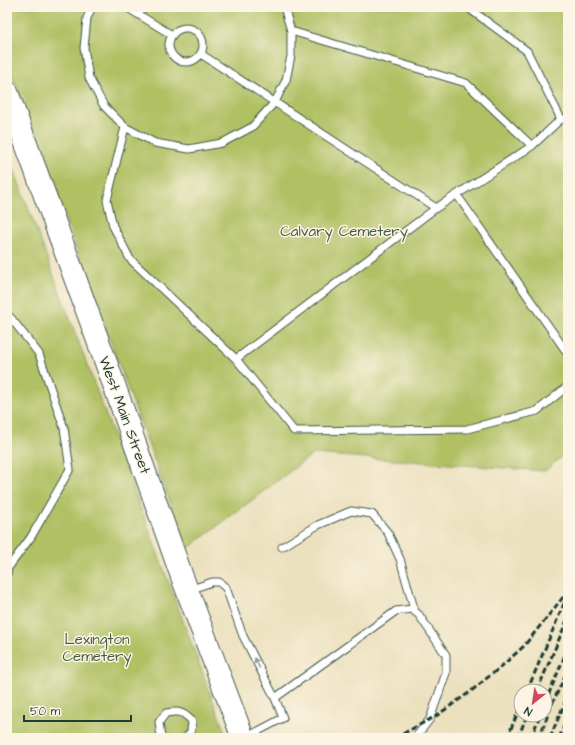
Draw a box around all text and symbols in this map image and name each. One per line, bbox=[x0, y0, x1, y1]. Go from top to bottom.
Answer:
park label: Calvary Cemetery bbox=[280, 221, 408, 243]
street label: West Main Street bbox=[93, 353, 156, 477]
park label: Lexington Cemetery bbox=[62, 629, 132, 668]
one-way arrow bbox=[254, 658, 260, 669]
north arrow bbox=[513, 683, 553, 723]
scale bar bbox=[24, 697, 131, 723]
text: 50 m bbox=[30, 703, 61, 720]
text: N bbox=[521, 703, 535, 719]

